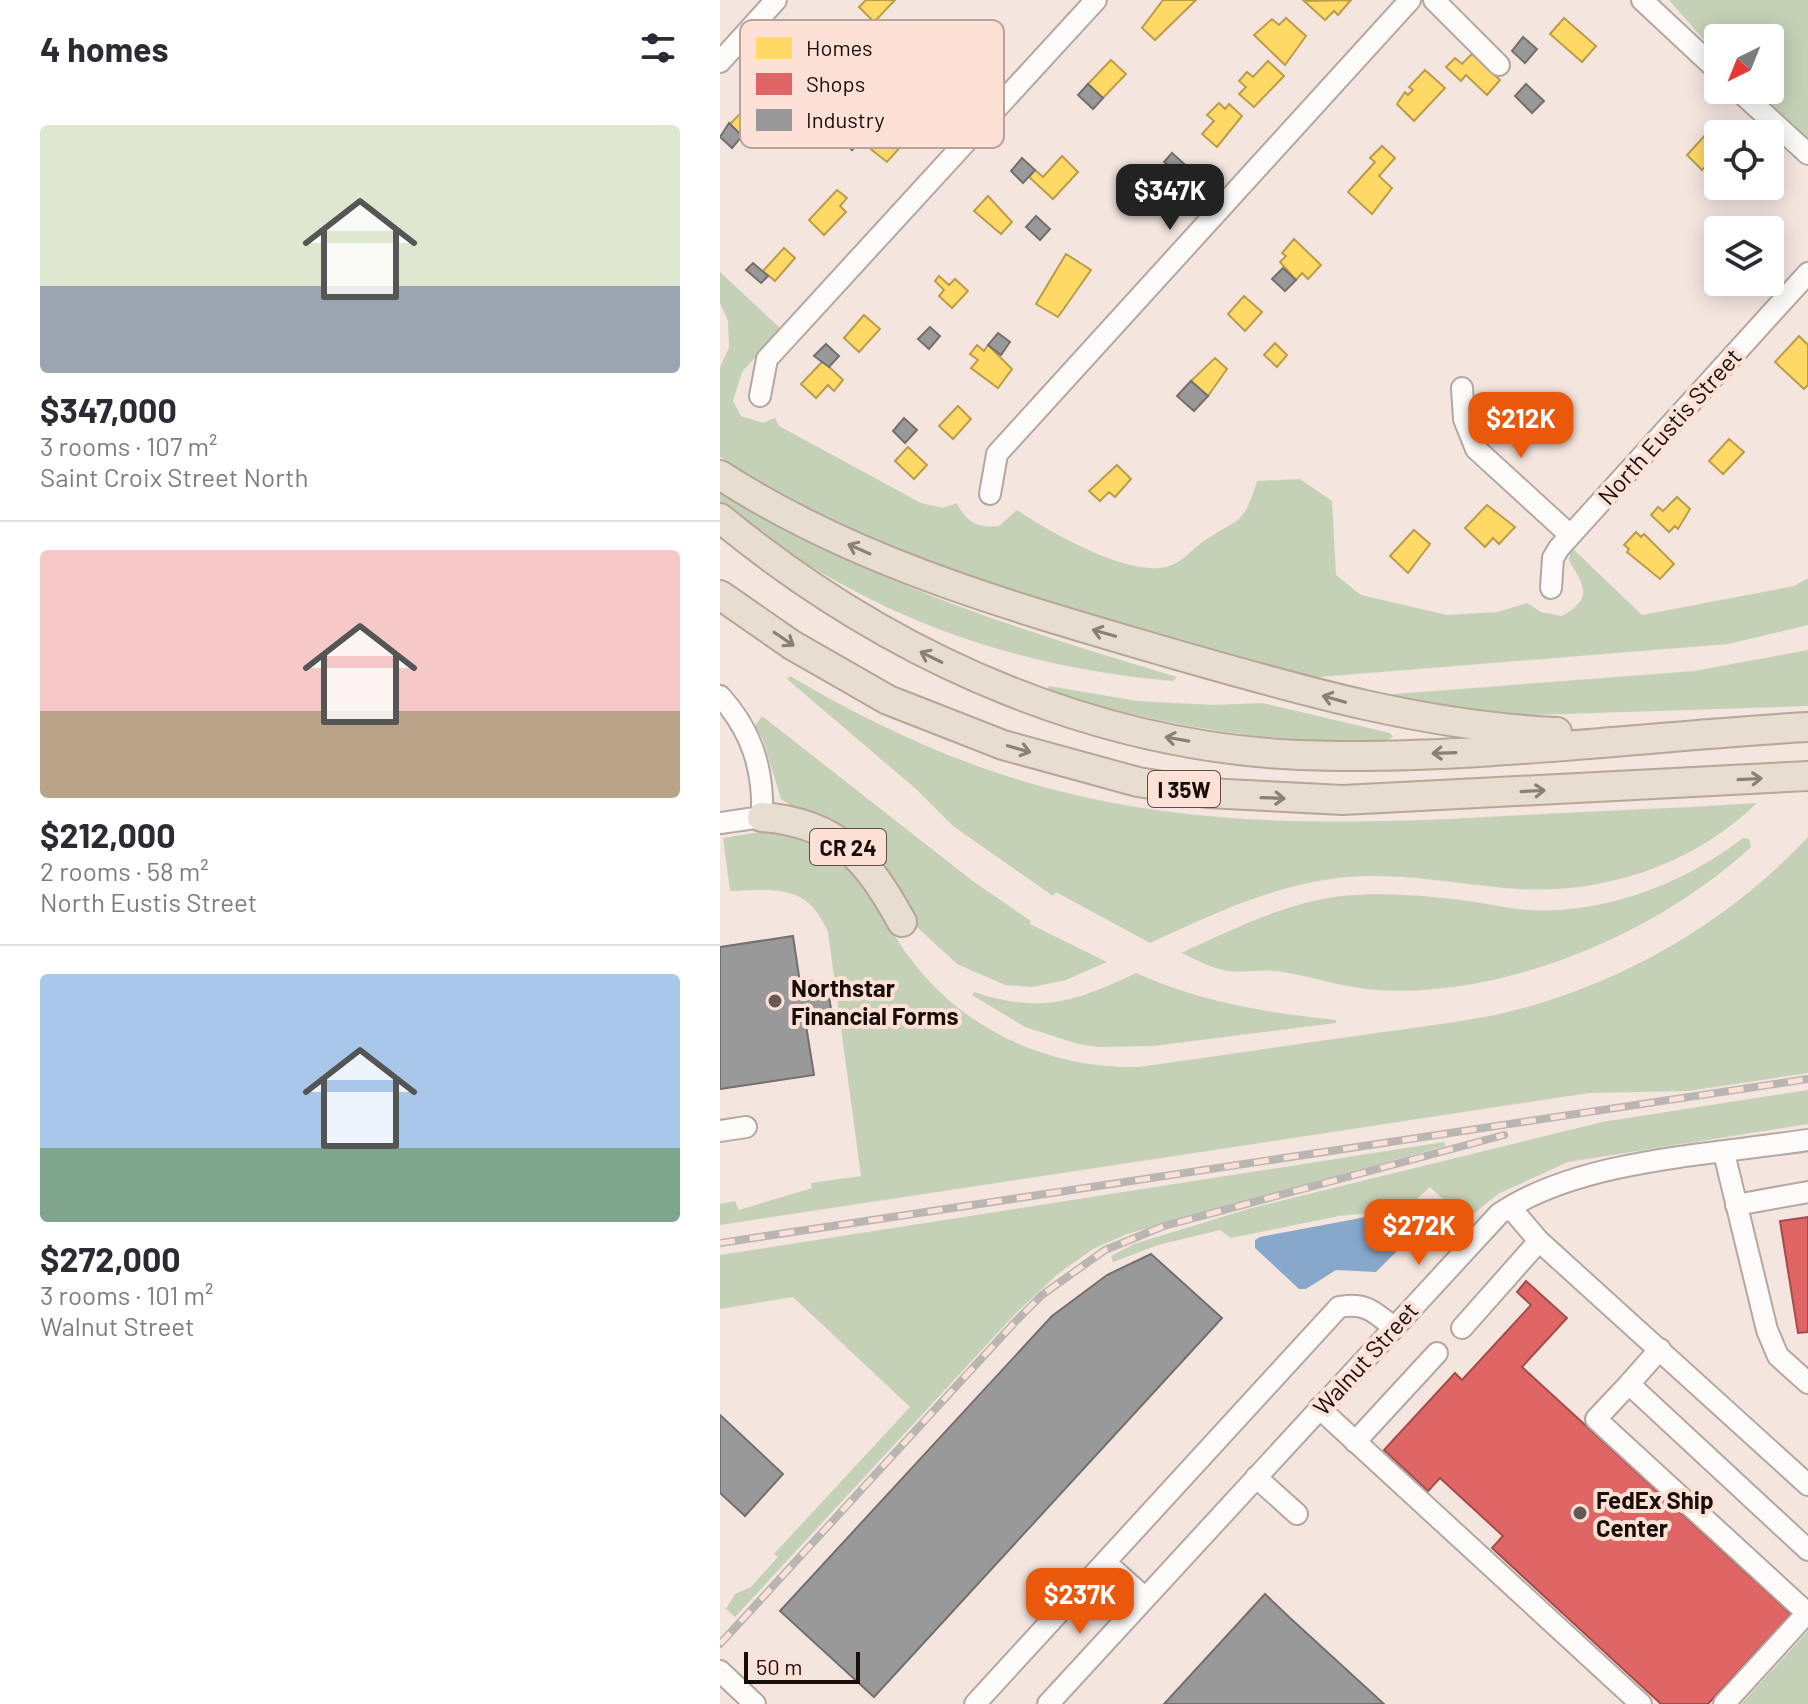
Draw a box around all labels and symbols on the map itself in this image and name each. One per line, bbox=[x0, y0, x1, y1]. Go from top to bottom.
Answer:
legend bbox=[740, 20, 1004, 148]
north arrow bbox=[1704, 24, 1784, 104]
text: Homes bbox=[806, 34, 873, 60]
text: Shops bbox=[806, 70, 865, 96]
text: Industry bbox=[806, 106, 885, 132]
pin: $347K bbox=[1114, 164, 1226, 232]
street label: North Eustis Street bbox=[1591, 342, 1747, 510]
pin: $212K bbox=[1465, 392, 1577, 460]
one-way arrow bbox=[847, 540, 871, 555]
one-way arrow bbox=[1092, 625, 1118, 640]
one-way arrow bbox=[773, 631, 795, 648]
one-way arrow bbox=[919, 649, 943, 664]
one-way arrow bbox=[1322, 691, 1348, 706]
one-way arrow bbox=[1165, 731, 1190, 746]
one-way arrow bbox=[1005, 742, 1031, 757]
one-way arrow bbox=[1431, 745, 1458, 761]
road number: I 35W bbox=[1148, 771, 1220, 807]
one-way arrow bbox=[1736, 771, 1763, 786]
one-way arrow bbox=[1519, 783, 1546, 798]
one-way arrow bbox=[1259, 790, 1286, 805]
road number: CR 24 bbox=[810, 829, 886, 865]
place label: Northstar Financial Forms bbox=[791, 973, 958, 1030]
marker: Northstar Financial Forms bbox=[766, 992, 784, 1010]
pin: $272K bbox=[1363, 1199, 1475, 1267]
street label: Walnut Street bbox=[1307, 1295, 1423, 1421]
place label: FedEx Ship Center bbox=[1596, 1485, 1714, 1542]
marker: FedEx Ship Center bbox=[1571, 1504, 1589, 1522]
pin: $237K bbox=[1024, 1568, 1136, 1636]
scale bar bbox=[744, 1648, 860, 1684]

